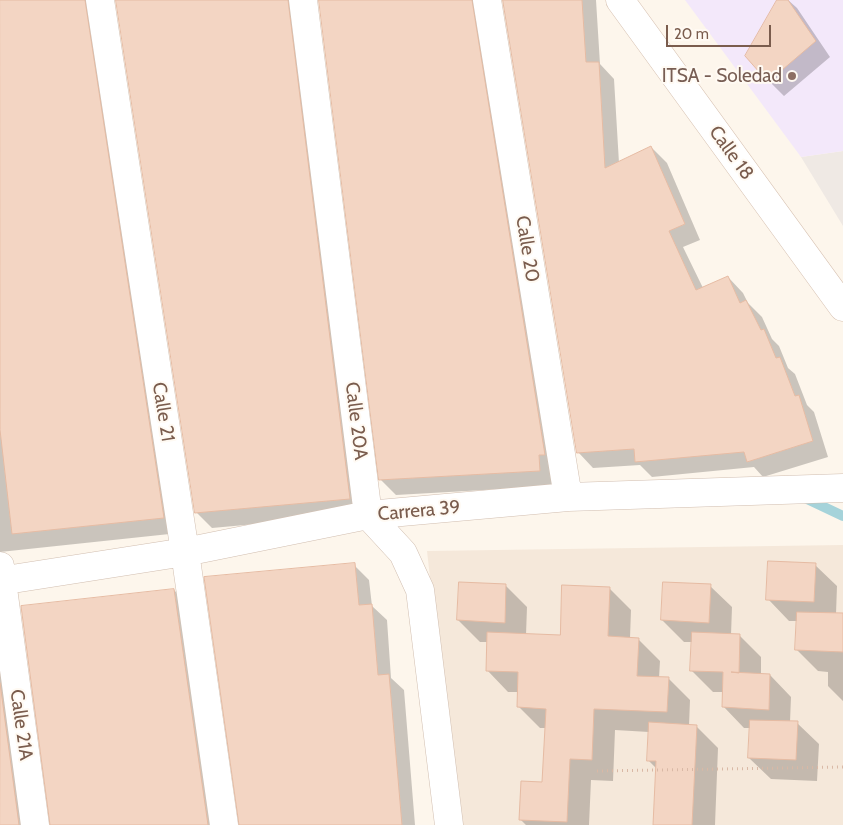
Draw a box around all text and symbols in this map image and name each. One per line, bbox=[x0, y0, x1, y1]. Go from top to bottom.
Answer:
scale bar bbox=[668, 15, 773, 47]
text: 20 m bbox=[674, 25, 709, 43]
place label: ITSA - Soledad bbox=[662, 65, 782, 87]
marker: ITSA - Soledad bbox=[786, 70, 798, 82]
street label: Calle 18 bbox=[704, 121, 758, 185]
street label: Calle 20 bbox=[511, 214, 543, 284]
street label: Calle 21 bbox=[147, 381, 179, 443]
street label: Calle 20A bbox=[340, 381, 372, 461]
street label: Carrera 39 bbox=[377, 496, 461, 526]
street label: Calle 21A bbox=[5, 688, 37, 762]

